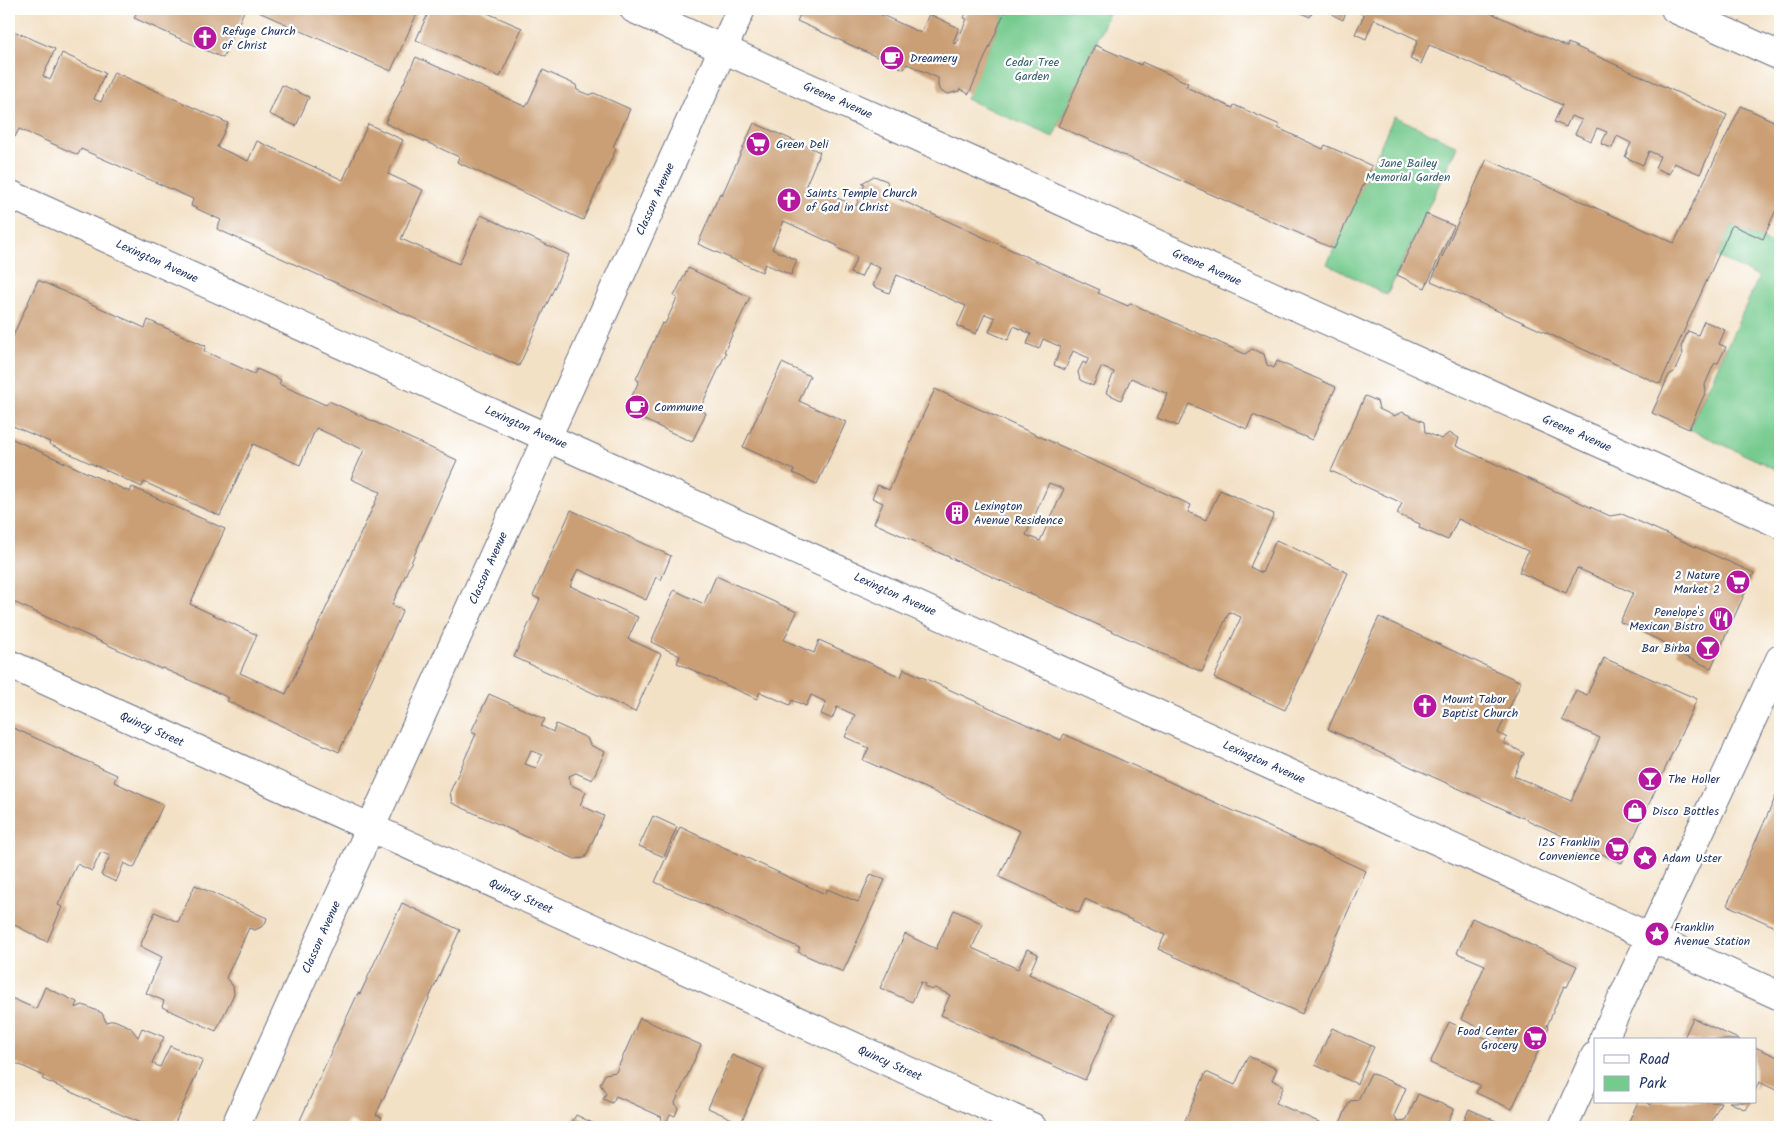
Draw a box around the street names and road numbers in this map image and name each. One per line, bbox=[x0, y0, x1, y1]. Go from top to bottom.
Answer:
street label: Greene Avenue bbox=[800, 77, 876, 124]
street label: Classon Avenue bbox=[631, 159, 680, 239]
street label: Lexington Avenue bbox=[112, 235, 202, 288]
street label: Greene Avenue bbox=[1169, 244, 1245, 291]
street label: Lexington Avenue bbox=[481, 401, 571, 454]
street label: Greene Avenue bbox=[1539, 410, 1615, 457]
street label: Classon Avenue bbox=[464, 528, 513, 608]
street label: Lexington Avenue bbox=[850, 568, 940, 621]
street label: Quincy Street bbox=[116, 707, 187, 752]
street label: Lexington Avenue bbox=[1219, 736, 1309, 789]
street label: Quincy Street bbox=[485, 874, 556, 919]
street label: Classon Avenue bbox=[297, 897, 346, 977]
street label: Quincy Street bbox=[854, 1041, 925, 1086]

